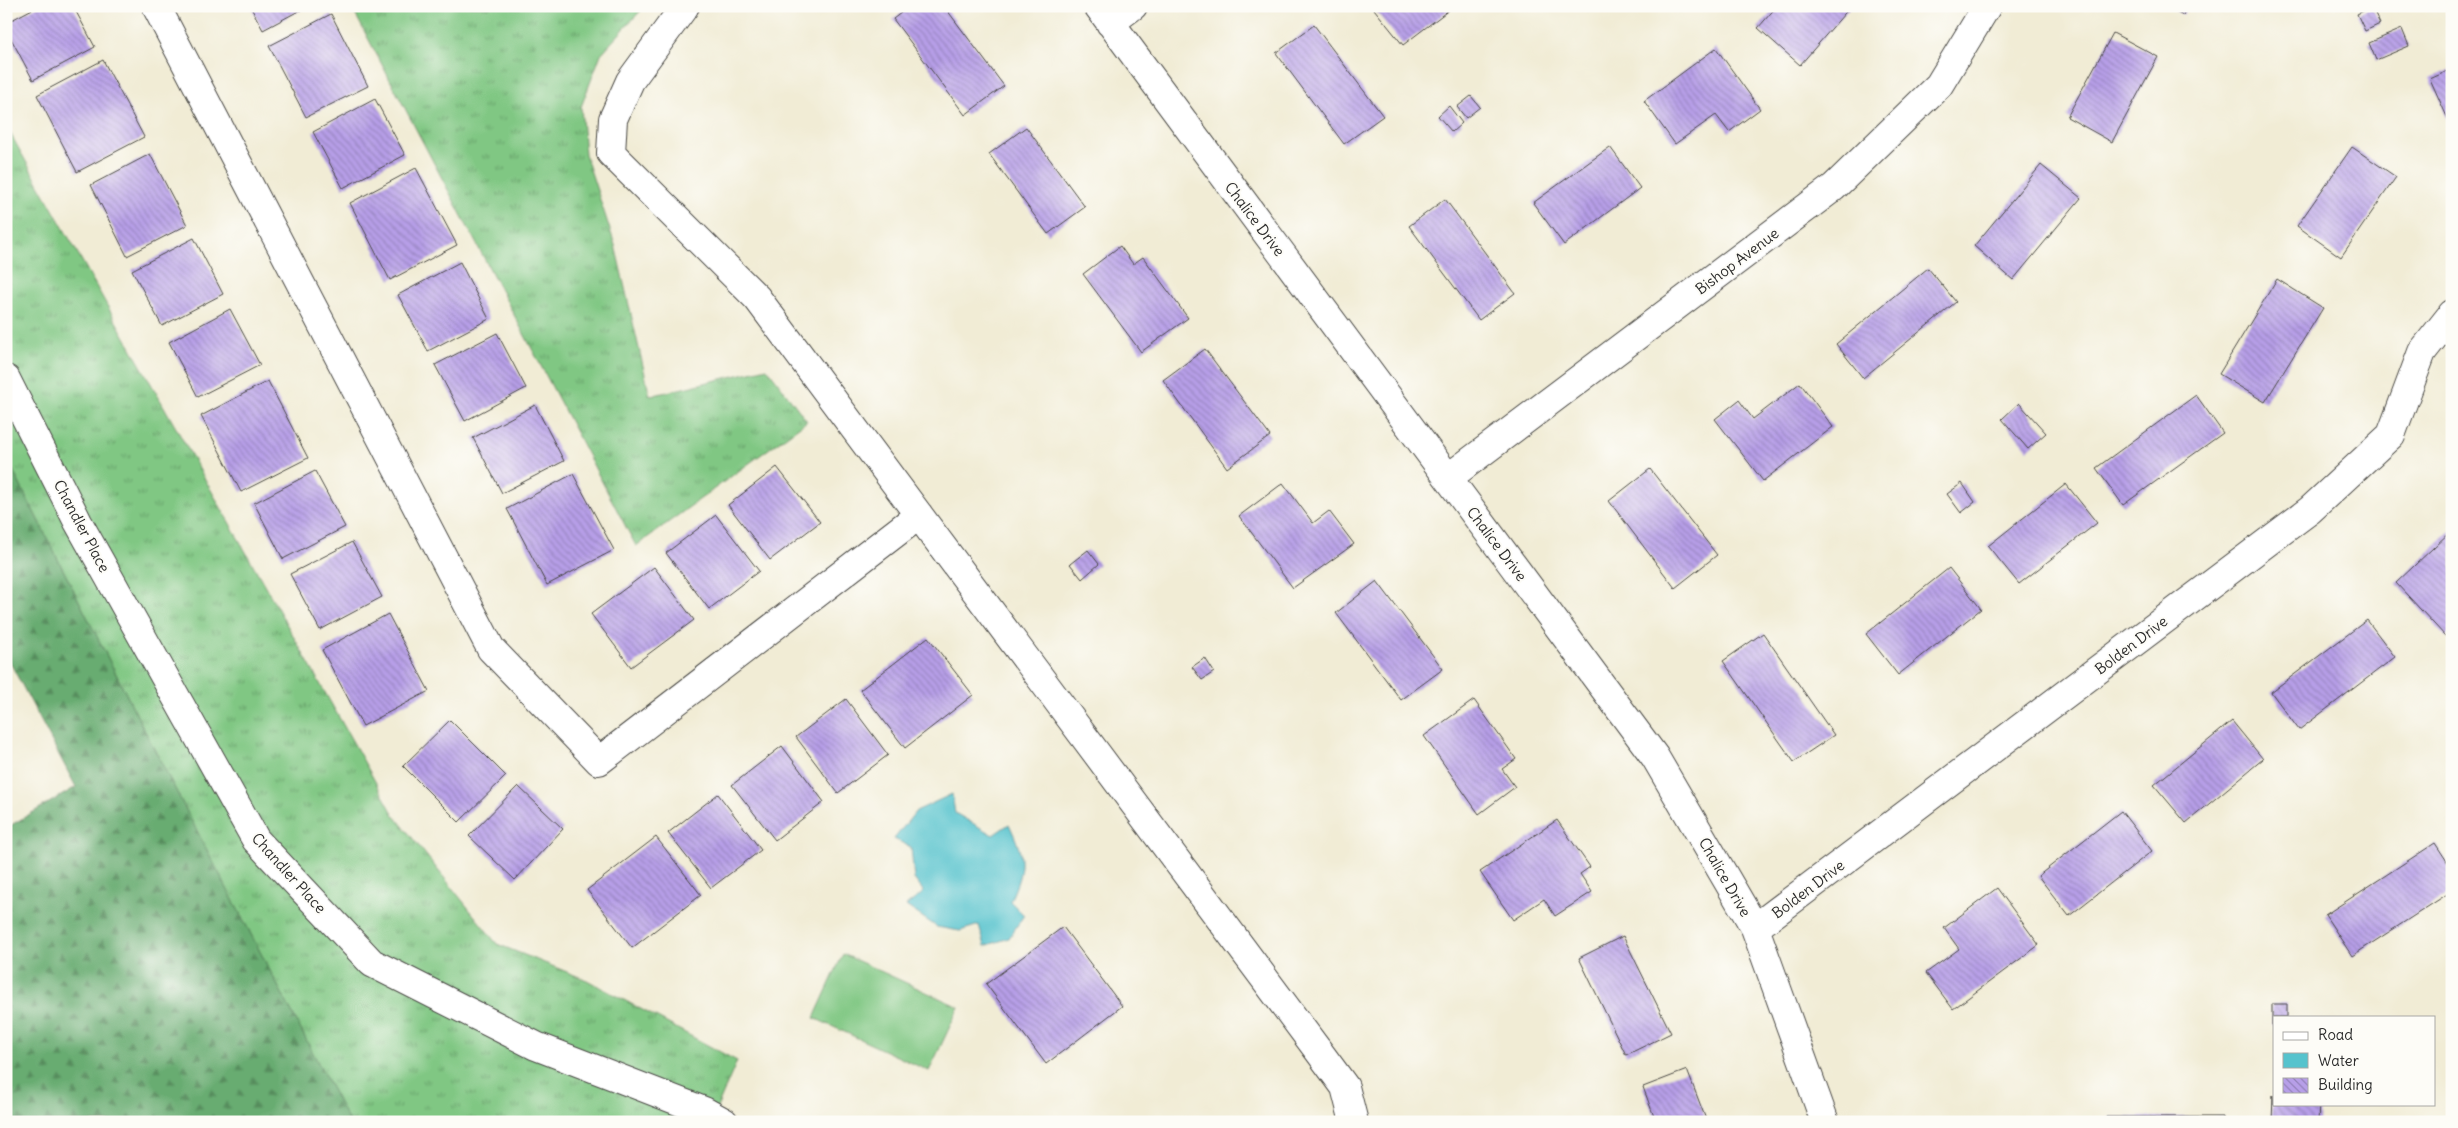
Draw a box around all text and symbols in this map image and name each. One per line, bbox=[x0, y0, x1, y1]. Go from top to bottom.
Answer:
street label: Chalice Drive bbox=[1221, 178, 1289, 260]
street label: Bishop Avenue bbox=[1692, 223, 1782, 299]
street label: Chandler Place bbox=[50, 476, 114, 576]
street label: Chalice Drive bbox=[1463, 503, 1531, 585]
street label: Bolden Drive bbox=[2091, 611, 2171, 679]
street label: Chandler Place bbox=[248, 829, 330, 917]
street label: Chalice Drive bbox=[1695, 834, 1755, 920]
street label: Bolden Drive bbox=[1768, 855, 1848, 923]
legend bbox=[2273, 1016, 2436, 1106]
text: Road bbox=[2318, 1025, 2353, 1044]
text: Water bbox=[2318, 1051, 2359, 1070]
text: Building bbox=[2318, 1075, 2373, 1094]

